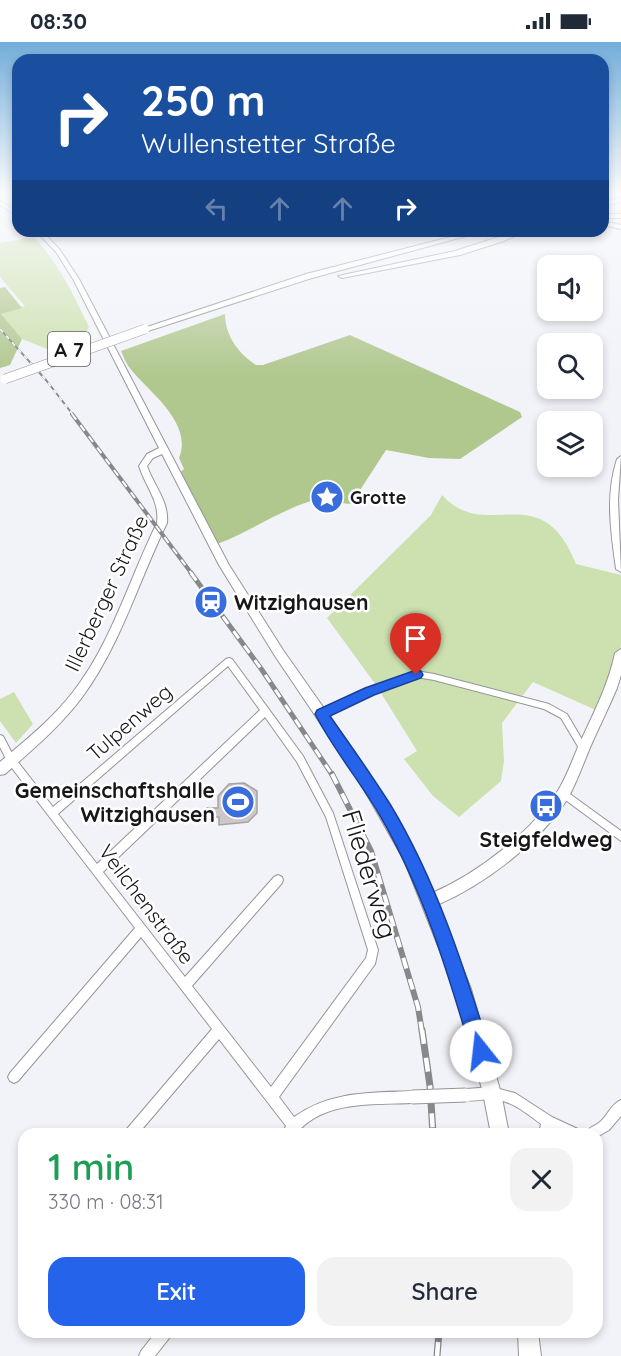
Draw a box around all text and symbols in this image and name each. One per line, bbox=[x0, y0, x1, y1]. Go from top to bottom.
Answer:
text: 08:30 bbox=[30, 7, 87, 35]
text: 250 m bbox=[141, 74, 265, 127]
icon: right bbox=[42, 78, 120, 156]
text: Wullenstetter Straße bbox=[141, 126, 396, 160]
icon: left bbox=[200, 192, 233, 225]
icon: ahead bbox=[263, 192, 296, 225]
icon: ahead bbox=[326, 192, 359, 225]
icon: right bbox=[389, 192, 422, 225]
map controls bbox=[537, 255, 603, 477]
button: sound bbox=[537, 255, 603, 321]
road number: A 7 bbox=[48, 332, 90, 366]
button: search bbox=[537, 333, 603, 399]
button: layers bbox=[537, 411, 603, 477]
place icon: Grotte bbox=[309, 479, 345, 515]
place label: Grotte bbox=[350, 486, 406, 509]
street label: Illerberger Straße bbox=[58, 511, 154, 675]
station icon: Witzighausen bbox=[193, 584, 229, 620]
place label: Witzighausen bbox=[234, 589, 369, 615]
pin bbox=[390, 613, 441, 675]
icon: arrive bbox=[399, 622, 432, 655]
street label: Tulpenweg bbox=[81, 678, 177, 766]
place label: Gemeinschaftshalle Witzighausen bbox=[15, 777, 215, 827]
sports icon: Gemeinschaftshalle Witzighausen bbox=[220, 784, 256, 820]
bus stop icon: Steigfeldweg bbox=[528, 788, 564, 824]
street label: Fliederweg bbox=[335, 806, 405, 942]
place label: Steigfeldweg bbox=[479, 826, 613, 852]
street label: Veilchenstraße bbox=[93, 839, 201, 969]
position arrow bbox=[449, 1019, 513, 1083]
text: 1 min bbox=[48, 1144, 134, 1189]
button: close bbox=[510, 1148, 573, 1211]
text: 330 m · 08:31 bbox=[48, 1189, 164, 1214]
button: Exit bbox=[48, 1257, 305, 1326]
button: Share bbox=[317, 1257, 573, 1326]

